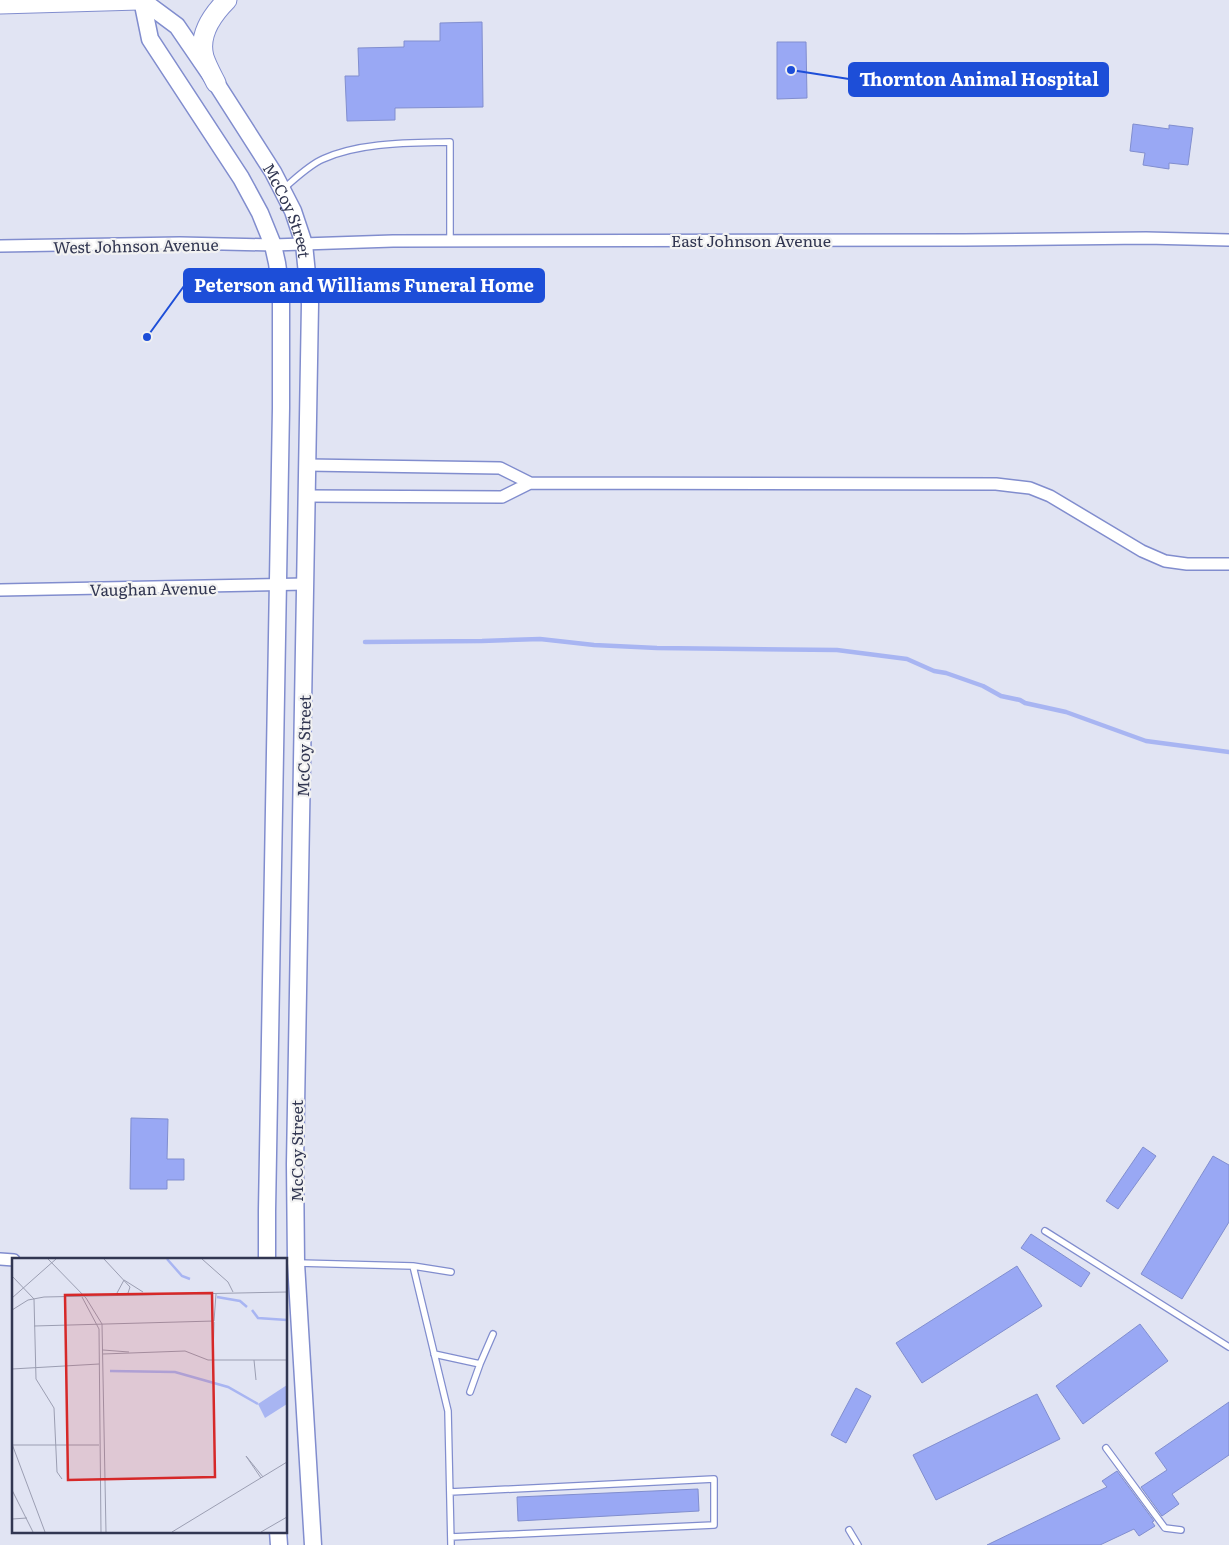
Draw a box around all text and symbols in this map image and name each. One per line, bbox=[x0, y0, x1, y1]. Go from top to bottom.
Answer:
callout: Thornton Animal Hospital bbox=[849, 63, 1108, 96]
text: Thornton Animal Hospital bbox=[859, 65, 1099, 92]
street label: McCoy Street bbox=[258, 158, 317, 260]
street label: East Johnson Avenue bbox=[671, 228, 831, 252]
street label: West Johnson Avenue bbox=[53, 232, 219, 258]
callout: Peterson and Williams Funeral Home bbox=[184, 269, 544, 302]
text: Peterson and Williams Funeral Home bbox=[194, 271, 534, 298]
street label: Vaughan Avenue bbox=[89, 575, 217, 601]
street label: McCoy Street bbox=[290, 694, 316, 797]
street label: McCoy Street bbox=[284, 1099, 308, 1202]
inset map bbox=[12, 1258, 288, 1532]

